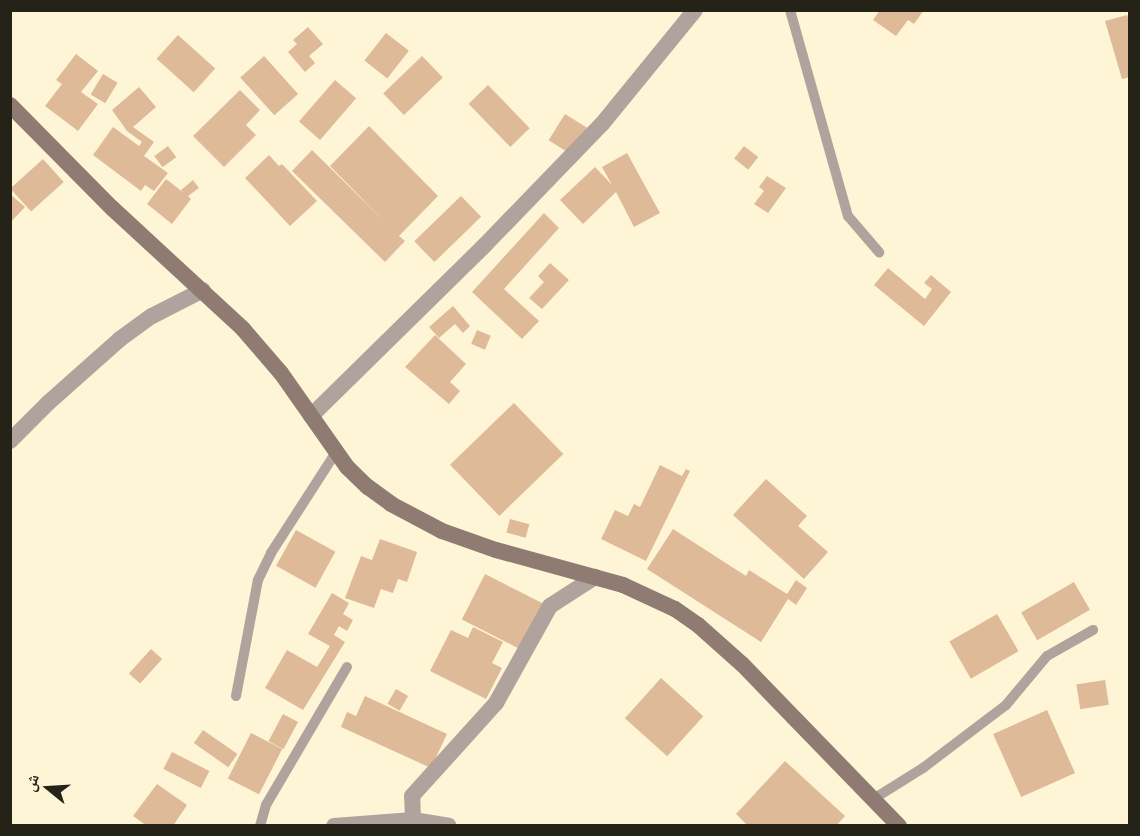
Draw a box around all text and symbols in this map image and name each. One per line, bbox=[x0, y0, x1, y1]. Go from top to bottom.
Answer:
north arrow bbox=[18, 758, 78, 818]
text: ش bbox=[19, 771, 42, 793]

